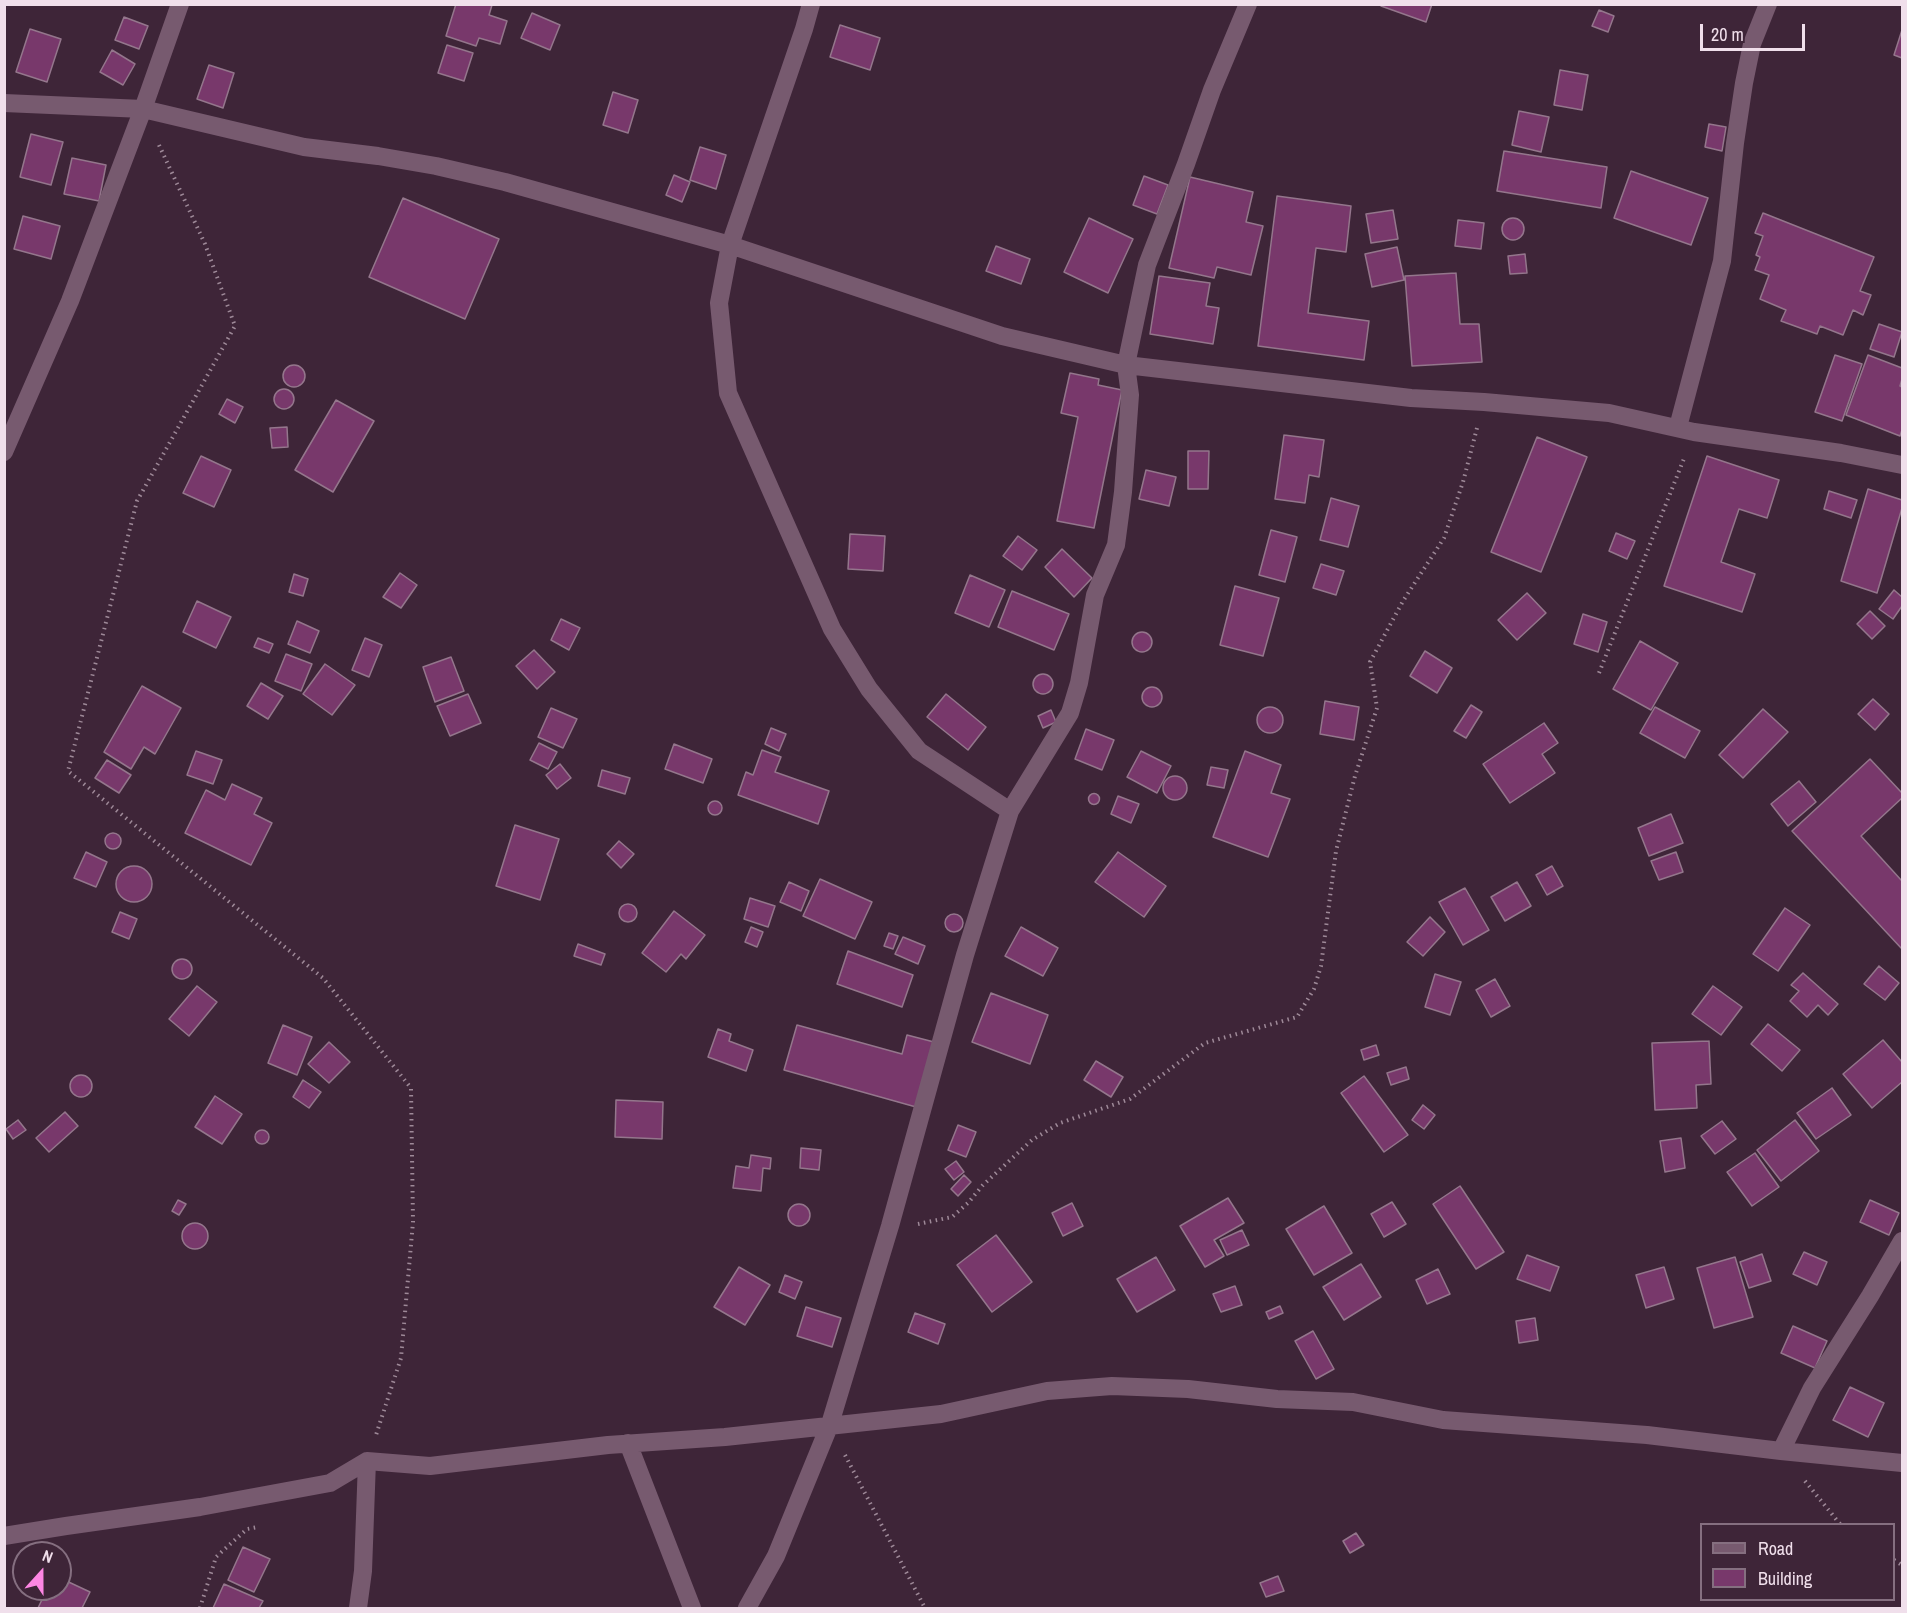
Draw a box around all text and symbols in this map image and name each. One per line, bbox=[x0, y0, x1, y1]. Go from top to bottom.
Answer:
scale bar bbox=[1703, 12, 1808, 50]
text: 20 m bbox=[1711, 22, 1744, 47]
legend bbox=[1700, 1523, 1895, 1601]
text: Road bbox=[1758, 1536, 1793, 1561]
north arrow bbox=[12, 1541, 72, 1601]
text: N bbox=[39, 1544, 56, 1568]
text: Building bbox=[1758, 1566, 1812, 1591]

